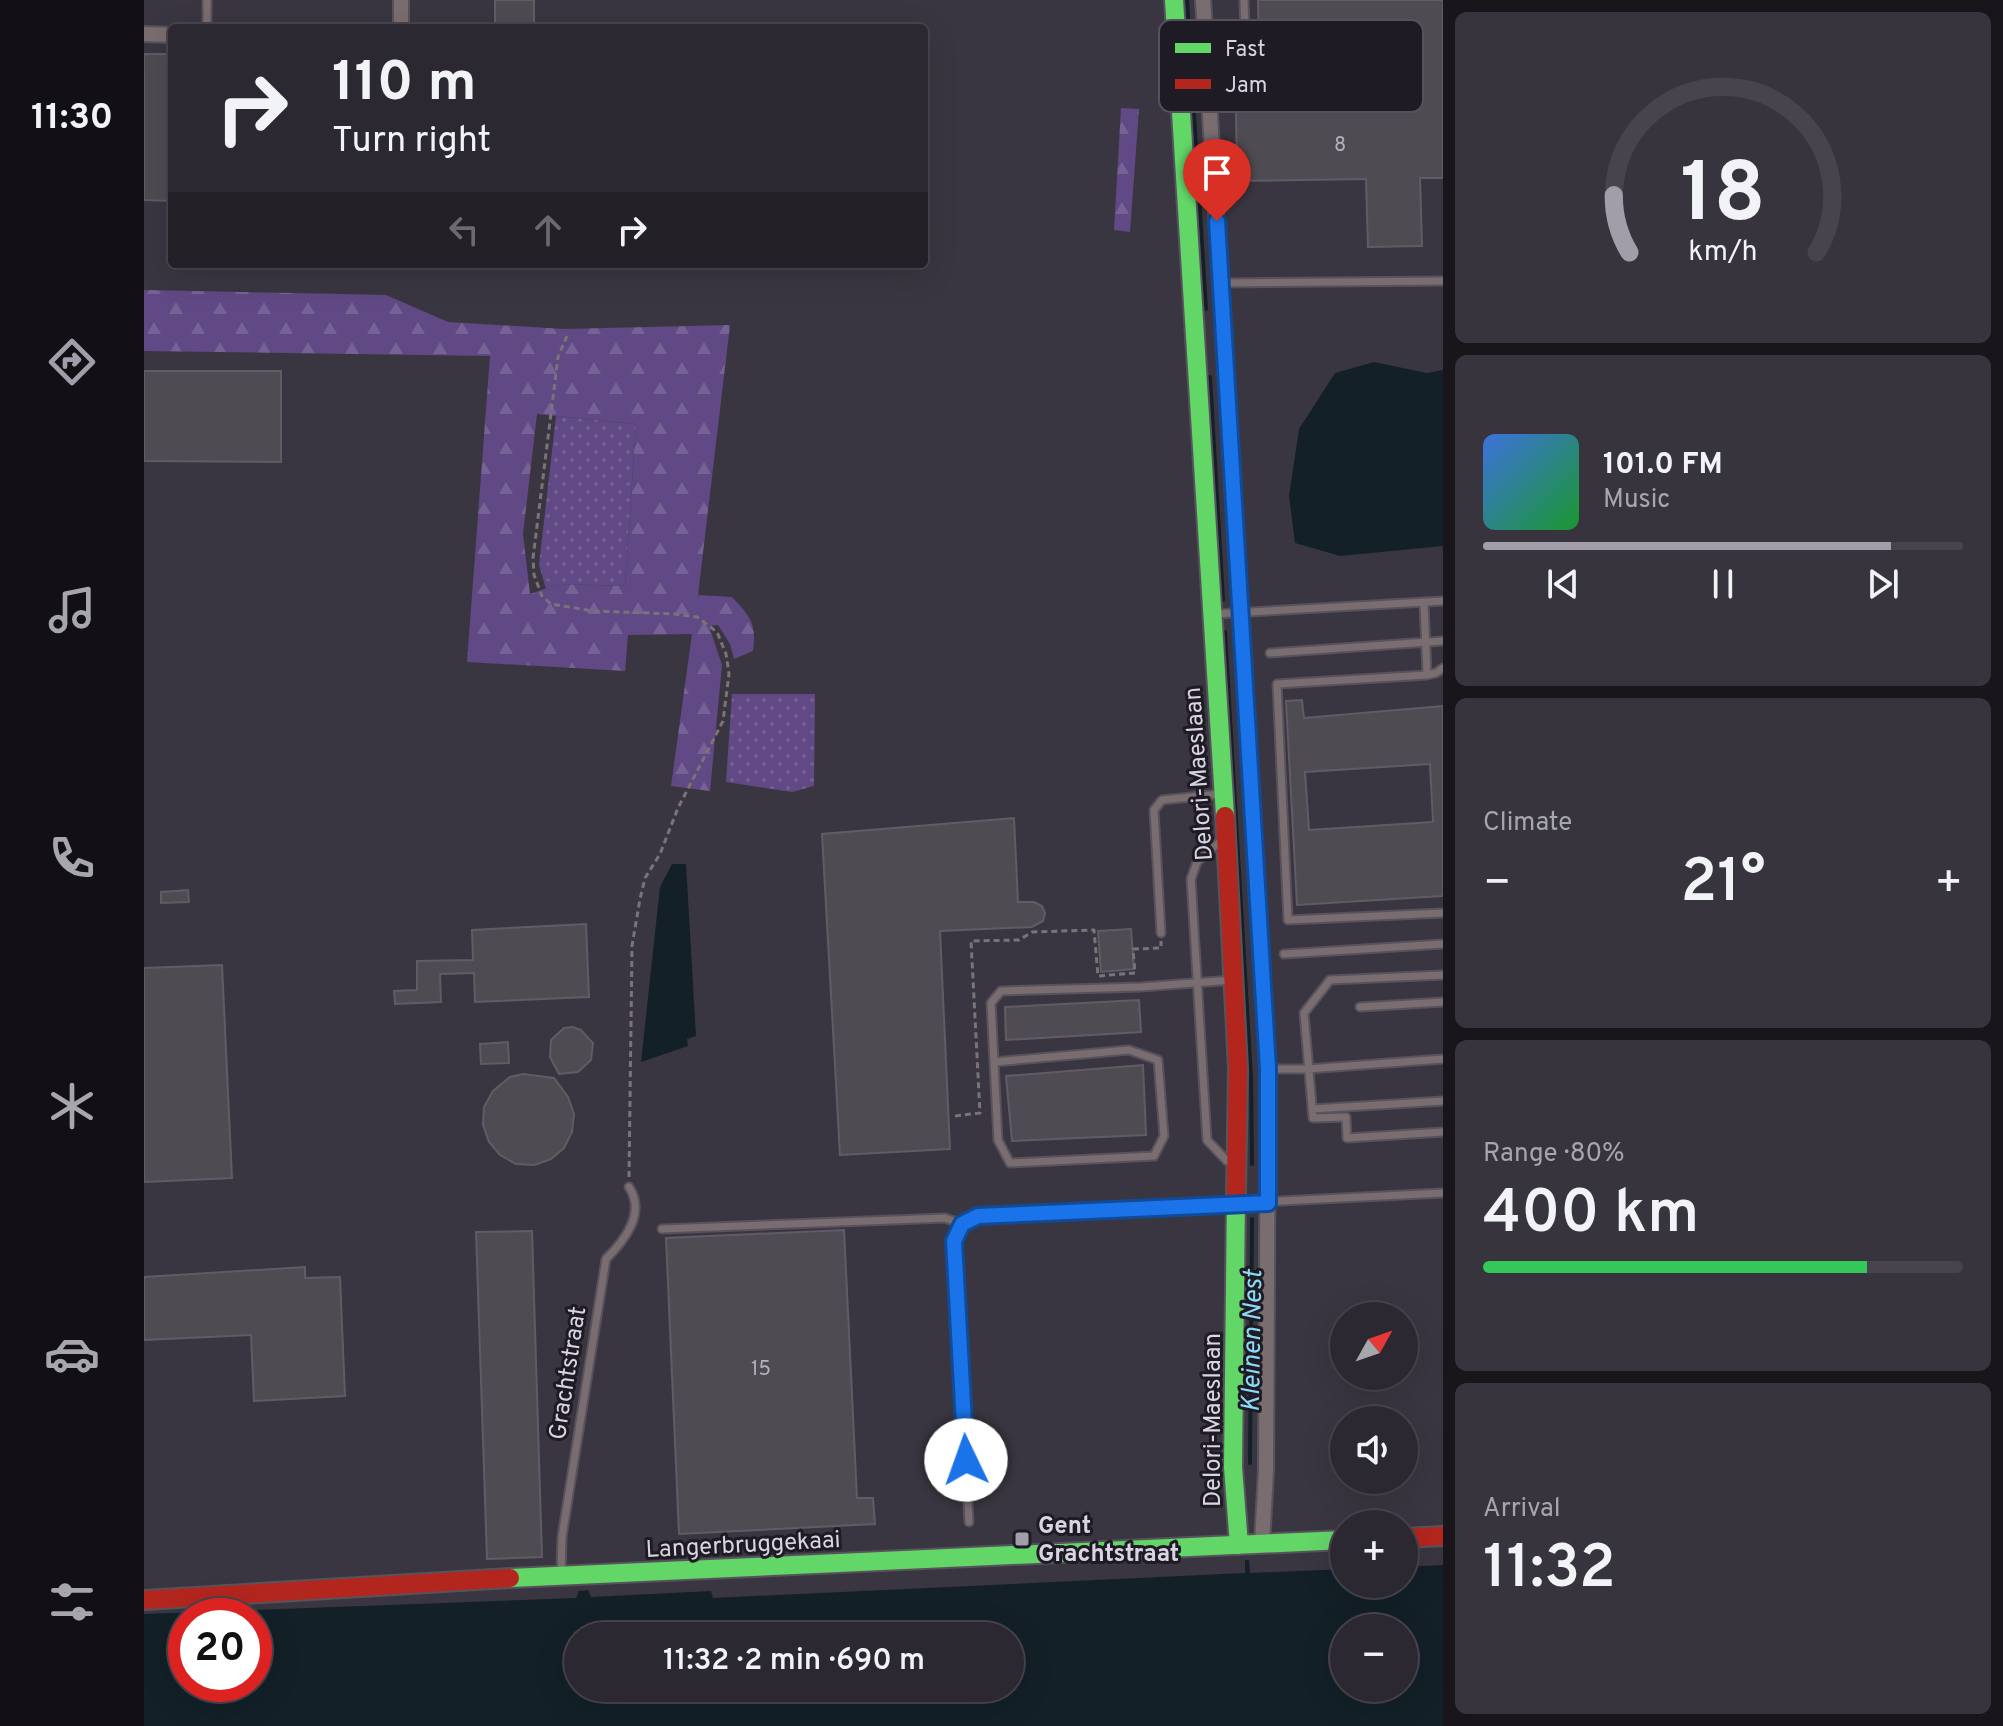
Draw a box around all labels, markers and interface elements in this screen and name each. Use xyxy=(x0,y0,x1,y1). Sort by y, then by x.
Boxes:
legend xyxy=(1159,20,1423,112)
text: Fast xyxy=(1225,37,1266,64)
text: 110 m xyxy=(332,50,477,120)
icon: right xyxy=(200,56,304,160)
text: Jam xyxy=(1225,73,1268,100)
text: 11:30 xyxy=(31,96,113,142)
text: Turn right xyxy=(332,119,491,165)
house number: 8 xyxy=(1334,133,1346,159)
pin xyxy=(1183,139,1251,221)
text: 18 xyxy=(1680,146,1766,251)
icon: arrive xyxy=(1195,151,1239,195)
icon: left xyxy=(442,208,486,252)
icon: ahead xyxy=(526,208,570,252)
icon: right xyxy=(610,208,654,252)
text: km/h xyxy=(1688,236,1758,272)
icon: directions xyxy=(44,334,100,390)
text: 101.0 FM xyxy=(1603,447,1723,484)
text: Music xyxy=(1603,484,1670,517)
icon: previous xyxy=(1541,562,1585,606)
icon: pause xyxy=(1701,562,1745,606)
icon: next xyxy=(1861,562,1905,606)
icon: music xyxy=(44,582,100,638)
street label: Delori-Maeslaan xyxy=(1179,686,1221,862)
text: Climate xyxy=(1483,807,1572,840)
icon: phone xyxy=(44,830,100,886)
text: 21° xyxy=(1681,847,1766,923)
text: − xyxy=(1483,857,1511,913)
text: + xyxy=(1935,857,1963,913)
icon: climate xyxy=(44,1078,100,1134)
text: Range · 80% xyxy=(1483,1138,1625,1171)
text: 400 km xyxy=(1483,1178,1699,1254)
water label: Kleinen Nest xyxy=(1236,1268,1271,1412)
north arrow xyxy=(1330,1302,1418,1390)
map controls xyxy=(1330,1302,1418,1702)
street label: Grachtstraat xyxy=(544,1305,594,1442)
icon: car xyxy=(44,1326,100,1382)
street label: Delori-Maeslaan xyxy=(1199,1333,1229,1507)
house number: 15 xyxy=(751,1357,771,1383)
button: sound xyxy=(1330,1406,1418,1494)
position arrow xyxy=(924,1418,1008,1502)
text: Arrival xyxy=(1483,1493,1561,1526)
button: + xyxy=(1330,1510,1418,1598)
place label: Gent Grachtstraat xyxy=(1038,1512,1179,1570)
street label: Langerbruggekaai xyxy=(645,1526,841,1566)
marker: Gent Grachtstraat xyxy=(1013,1530,1031,1548)
text: 11:32 xyxy=(1483,1533,1616,1609)
icon: filters xyxy=(44,1574,100,1630)
speed limit sign: 20 xyxy=(168,1598,272,1702)
button: − xyxy=(1330,1614,1418,1702)
text: 11:32 · 2 min · 690 m xyxy=(663,1643,925,1680)

